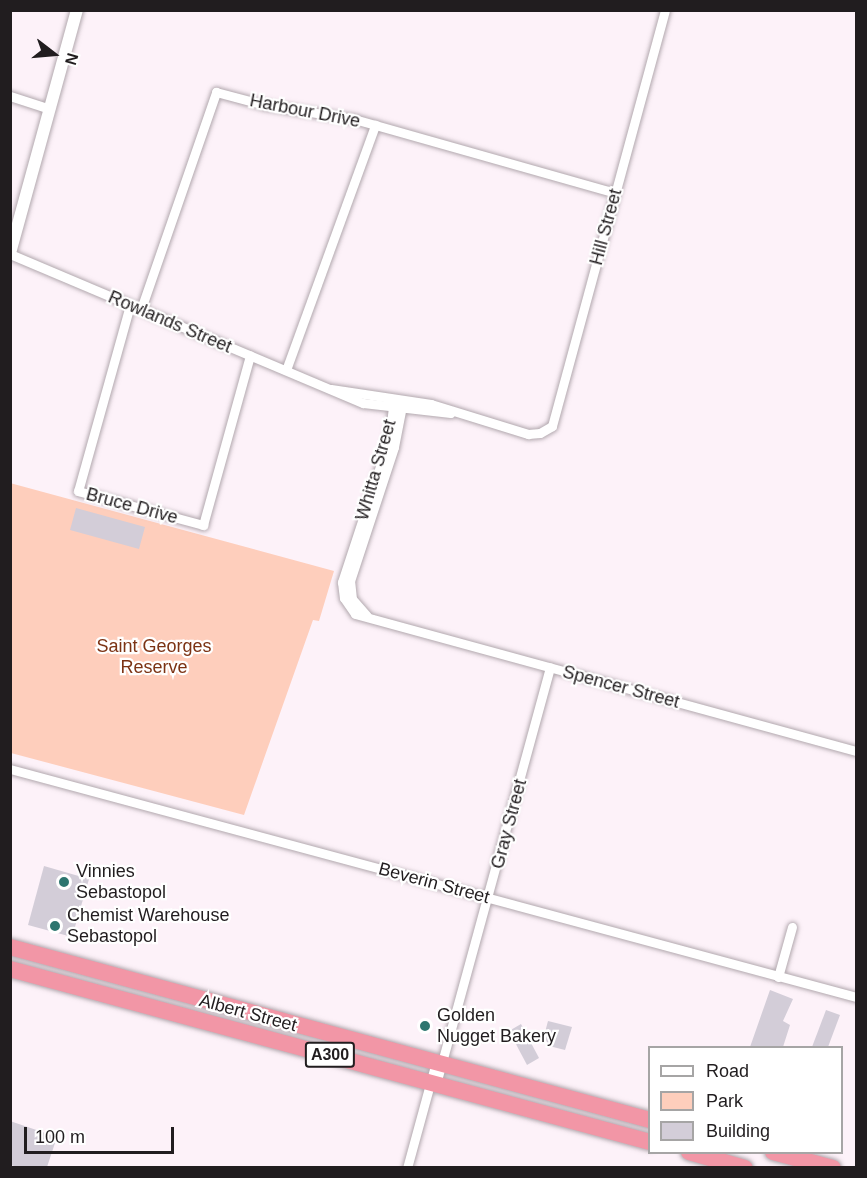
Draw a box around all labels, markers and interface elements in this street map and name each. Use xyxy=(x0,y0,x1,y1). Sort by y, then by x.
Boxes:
north arrow xyxy=(24,24,84,84)
text: N xyxy=(62,51,82,67)
street label: Harbour Drive xyxy=(248,90,362,132)
street label: Hill Street xyxy=(585,187,627,267)
street label: Rowlands Street xyxy=(105,286,235,358)
street label: Whitta Street xyxy=(351,417,401,523)
street label: Bruce Drive xyxy=(84,483,180,529)
park label: Saint Georges Reserve xyxy=(96,636,212,678)
street label: Spencer Street xyxy=(560,661,682,713)
street label: Gray Street xyxy=(487,777,531,871)
street label: Beverin Street xyxy=(376,858,492,908)
place label: Vinnies Sebastopol xyxy=(76,861,166,904)
marker: Vinnies Sebastopol xyxy=(57,875,71,889)
place label: Chemist Warehouse Sebastopol xyxy=(67,905,229,948)
marker: Chemist Warehouse Sebastopol xyxy=(48,919,62,933)
street label: Albert Street xyxy=(197,990,299,1036)
place label: Golden Nugget Bakery xyxy=(437,1005,556,1048)
marker: Golden Nugget Bakery xyxy=(418,1019,432,1033)
road number: A300 xyxy=(304,1042,356,1068)
legend xyxy=(648,1046,843,1154)
text: Road xyxy=(706,1061,749,1081)
text: Park xyxy=(706,1091,743,1111)
scale bar xyxy=(27,1115,177,1153)
text: Building xyxy=(706,1121,770,1141)
text: 100 m xyxy=(35,1127,85,1147)

